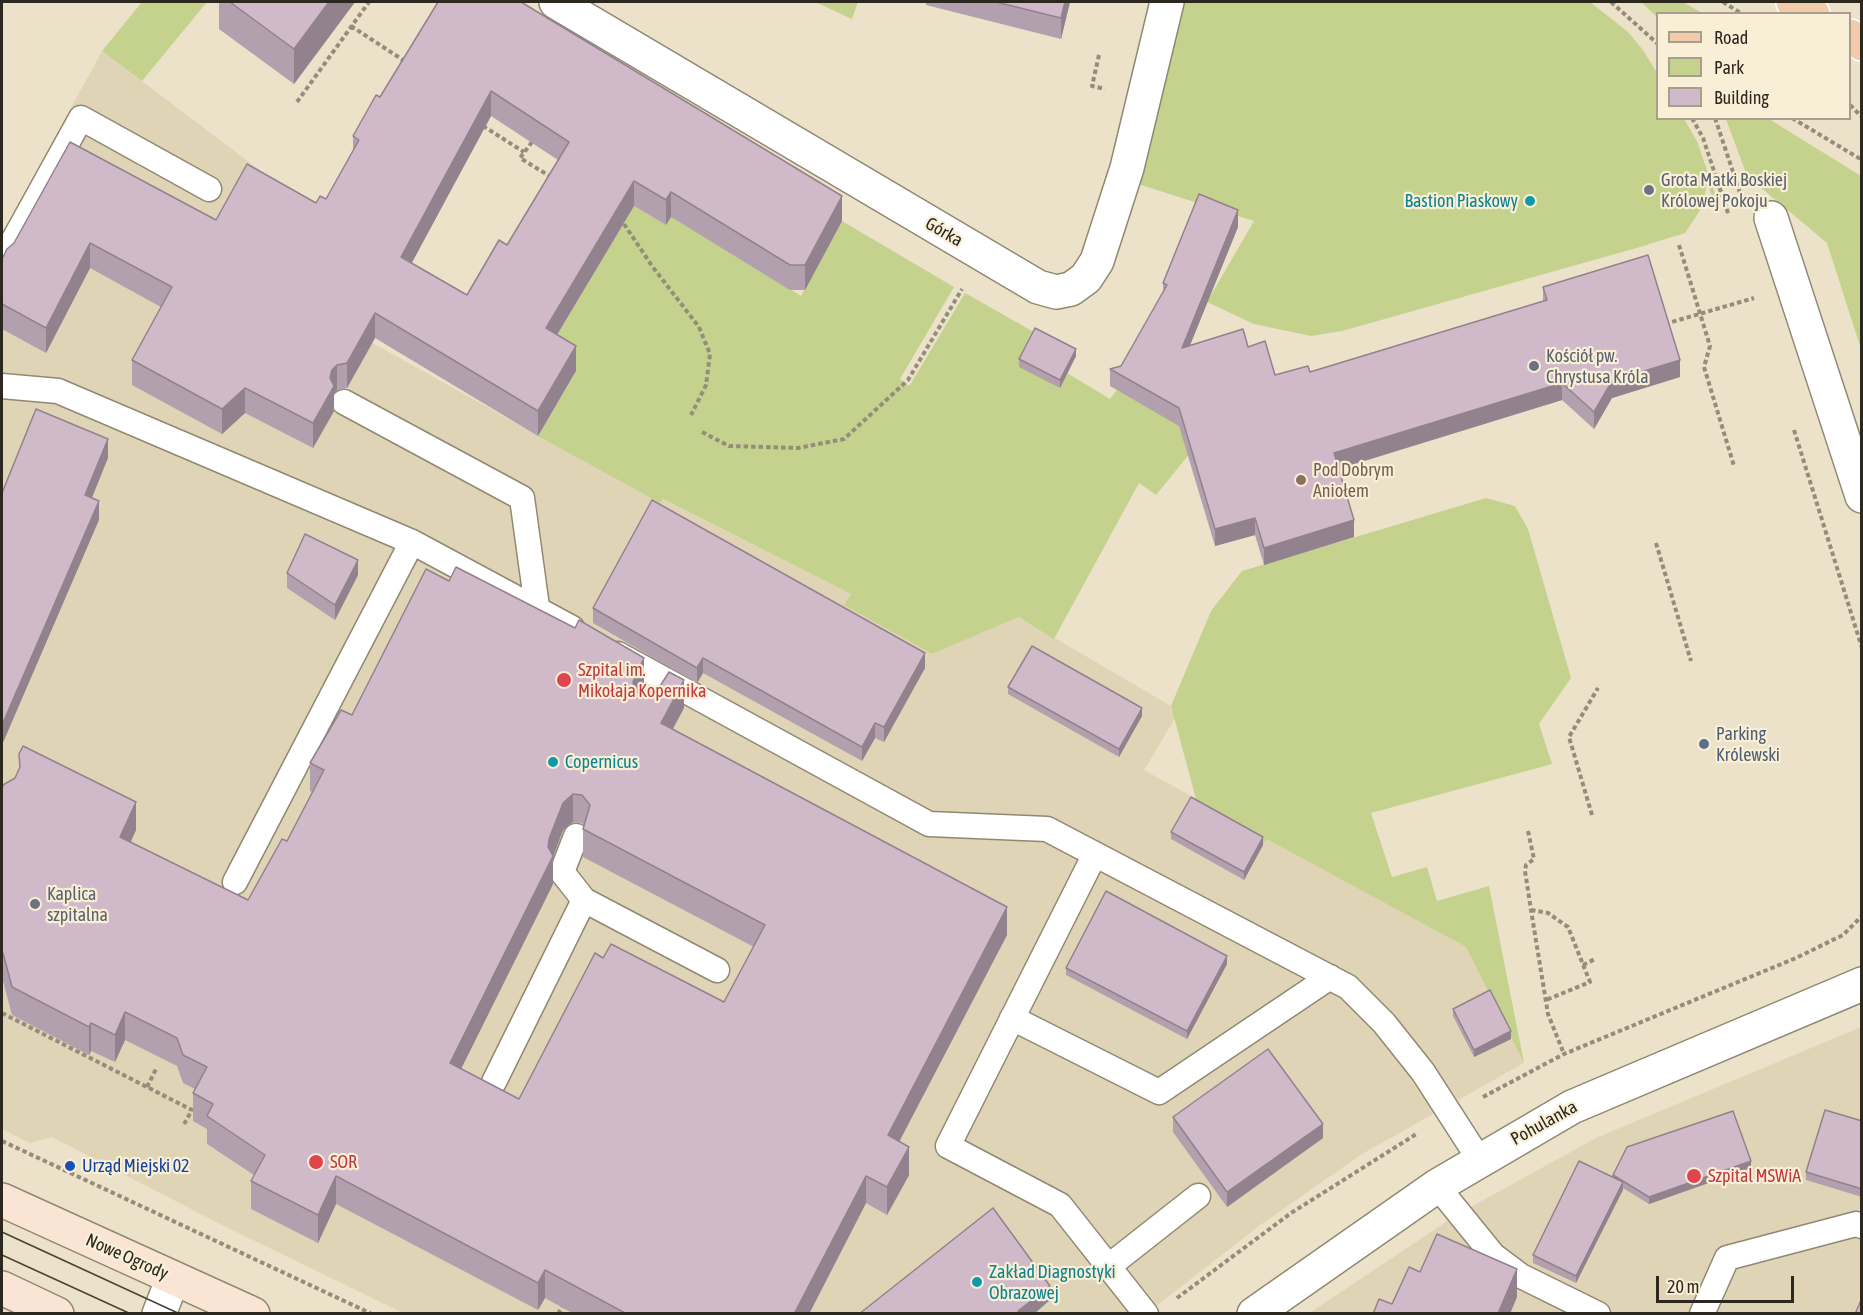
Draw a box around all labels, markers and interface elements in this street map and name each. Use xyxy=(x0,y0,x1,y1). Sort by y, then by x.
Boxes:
legend xyxy=(1656,12,1851,120)
text: Road xyxy=(1714,27,1748,48)
text: Park xyxy=(1714,57,1744,78)
text: Building xyxy=(1714,87,1769,108)
place label: Grota Matki Boskiej Królowej Pokoju xyxy=(1661,169,1787,212)
marker: Grota Matki Boskiej Królowej Pokoju xyxy=(1642,183,1656,197)
place label: Bastion Piaskowy xyxy=(1404,190,1518,212)
marker: Bastion Piaskowy xyxy=(1523,194,1537,208)
street label: Górka xyxy=(921,213,967,251)
place label: Kościół pw. Chrystusa Króla xyxy=(1546,345,1649,388)
marker: Kościół pw. Chrystusa Króla xyxy=(1527,359,1541,373)
place label: Pod Dobrym Aniołem xyxy=(1313,459,1394,502)
marker: Pod Dobrym Aniołem xyxy=(1294,473,1308,487)
place label: Szpital im. Mikołaja Kopernika xyxy=(578,659,706,702)
marker: Szpital im. Mikołaja Kopernika xyxy=(555,671,573,689)
place label: Parking Królewski xyxy=(1716,723,1780,766)
marker: Parking Królewski xyxy=(1697,737,1711,751)
place label: Copernicus xyxy=(565,751,638,773)
marker: Copernicus xyxy=(546,755,560,769)
place label: Kaplica szpitalna xyxy=(47,883,108,926)
marker: Kaplica szpitalna xyxy=(28,897,42,911)
street label: Pohulanka xyxy=(1507,1096,1581,1150)
place label: SOR xyxy=(330,1151,357,1173)
marker: SOR xyxy=(307,1153,325,1171)
place label: Urząd Miejski 02 xyxy=(82,1155,190,1177)
marker: Urząd Miejski 02 xyxy=(63,1159,77,1173)
place label: Szpital MSWiA xyxy=(1708,1165,1801,1187)
marker: Szpital MSWiA xyxy=(1685,1167,1703,1185)
street label: Nowe Ogrody xyxy=(82,1229,172,1285)
place label: Zakład Diagnostyki Obrazowej xyxy=(989,1261,1116,1304)
scale bar xyxy=(1659,1264,1797,1302)
marker: Zakład Diagnostyki Obrazowej xyxy=(970,1275,984,1289)
text: 20 m xyxy=(1667,1276,1699,1297)

